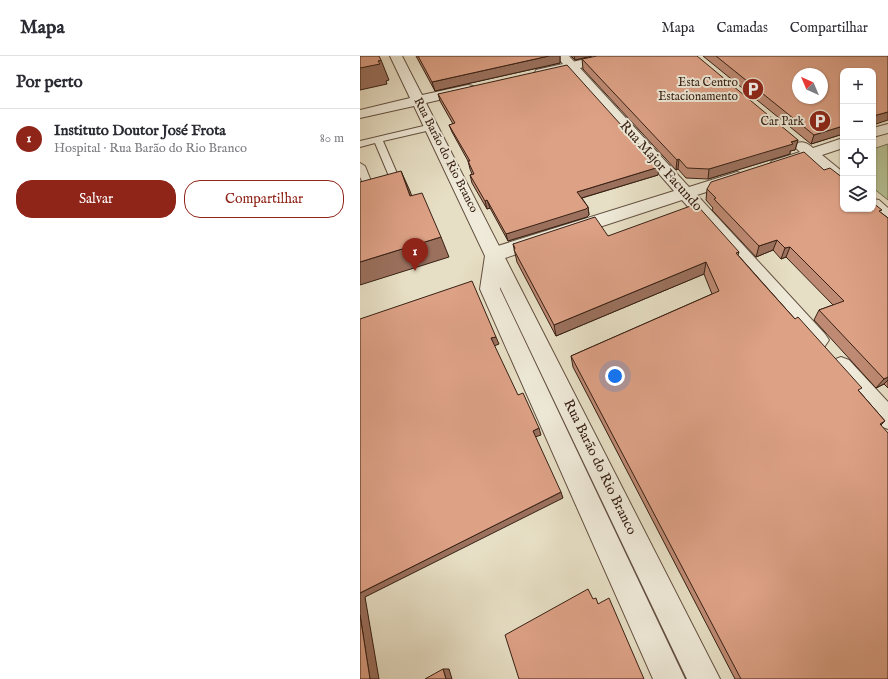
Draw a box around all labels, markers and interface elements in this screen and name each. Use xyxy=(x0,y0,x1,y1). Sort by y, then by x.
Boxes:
text: Mapa xyxy=(20,16,65,40)
text: Mapa xyxy=(662,19,694,37)
text: Camadas xyxy=(716,19,768,37)
text: Compartilhar xyxy=(790,19,868,37)
north arrow xyxy=(792,68,828,104)
map controls xyxy=(840,68,876,212)
button: + xyxy=(840,68,876,104)
text: Por perto xyxy=(16,72,83,93)
place label: Esta Centro Estacionamento xyxy=(658,75,739,104)
parking icon: Esta Centro Estacionamento xyxy=(740,76,766,102)
street label: Rua Barão do Rio Branco xyxy=(410,95,482,216)
button: − xyxy=(840,104,876,140)
parking icon: Car Park xyxy=(807,108,833,134)
place label: Car Park xyxy=(760,114,805,129)
street label: Rua Major Facundo xyxy=(616,117,707,215)
text: Instituto Doutor José Frota xyxy=(54,121,226,140)
text: 1 xyxy=(27,130,31,147)
text: 80 m xyxy=(320,130,344,147)
text: Hospital · Rua Barão do Rio Branco xyxy=(54,140,247,157)
button: locate xyxy=(840,140,876,176)
button: layers xyxy=(840,176,876,212)
button: Salvar xyxy=(16,180,176,218)
button: Compartilhar xyxy=(184,180,344,218)
pin: 1 xyxy=(402,238,428,271)
your location xyxy=(605,366,625,386)
street label: Rua Barão do Rio Branco xyxy=(559,396,641,538)

